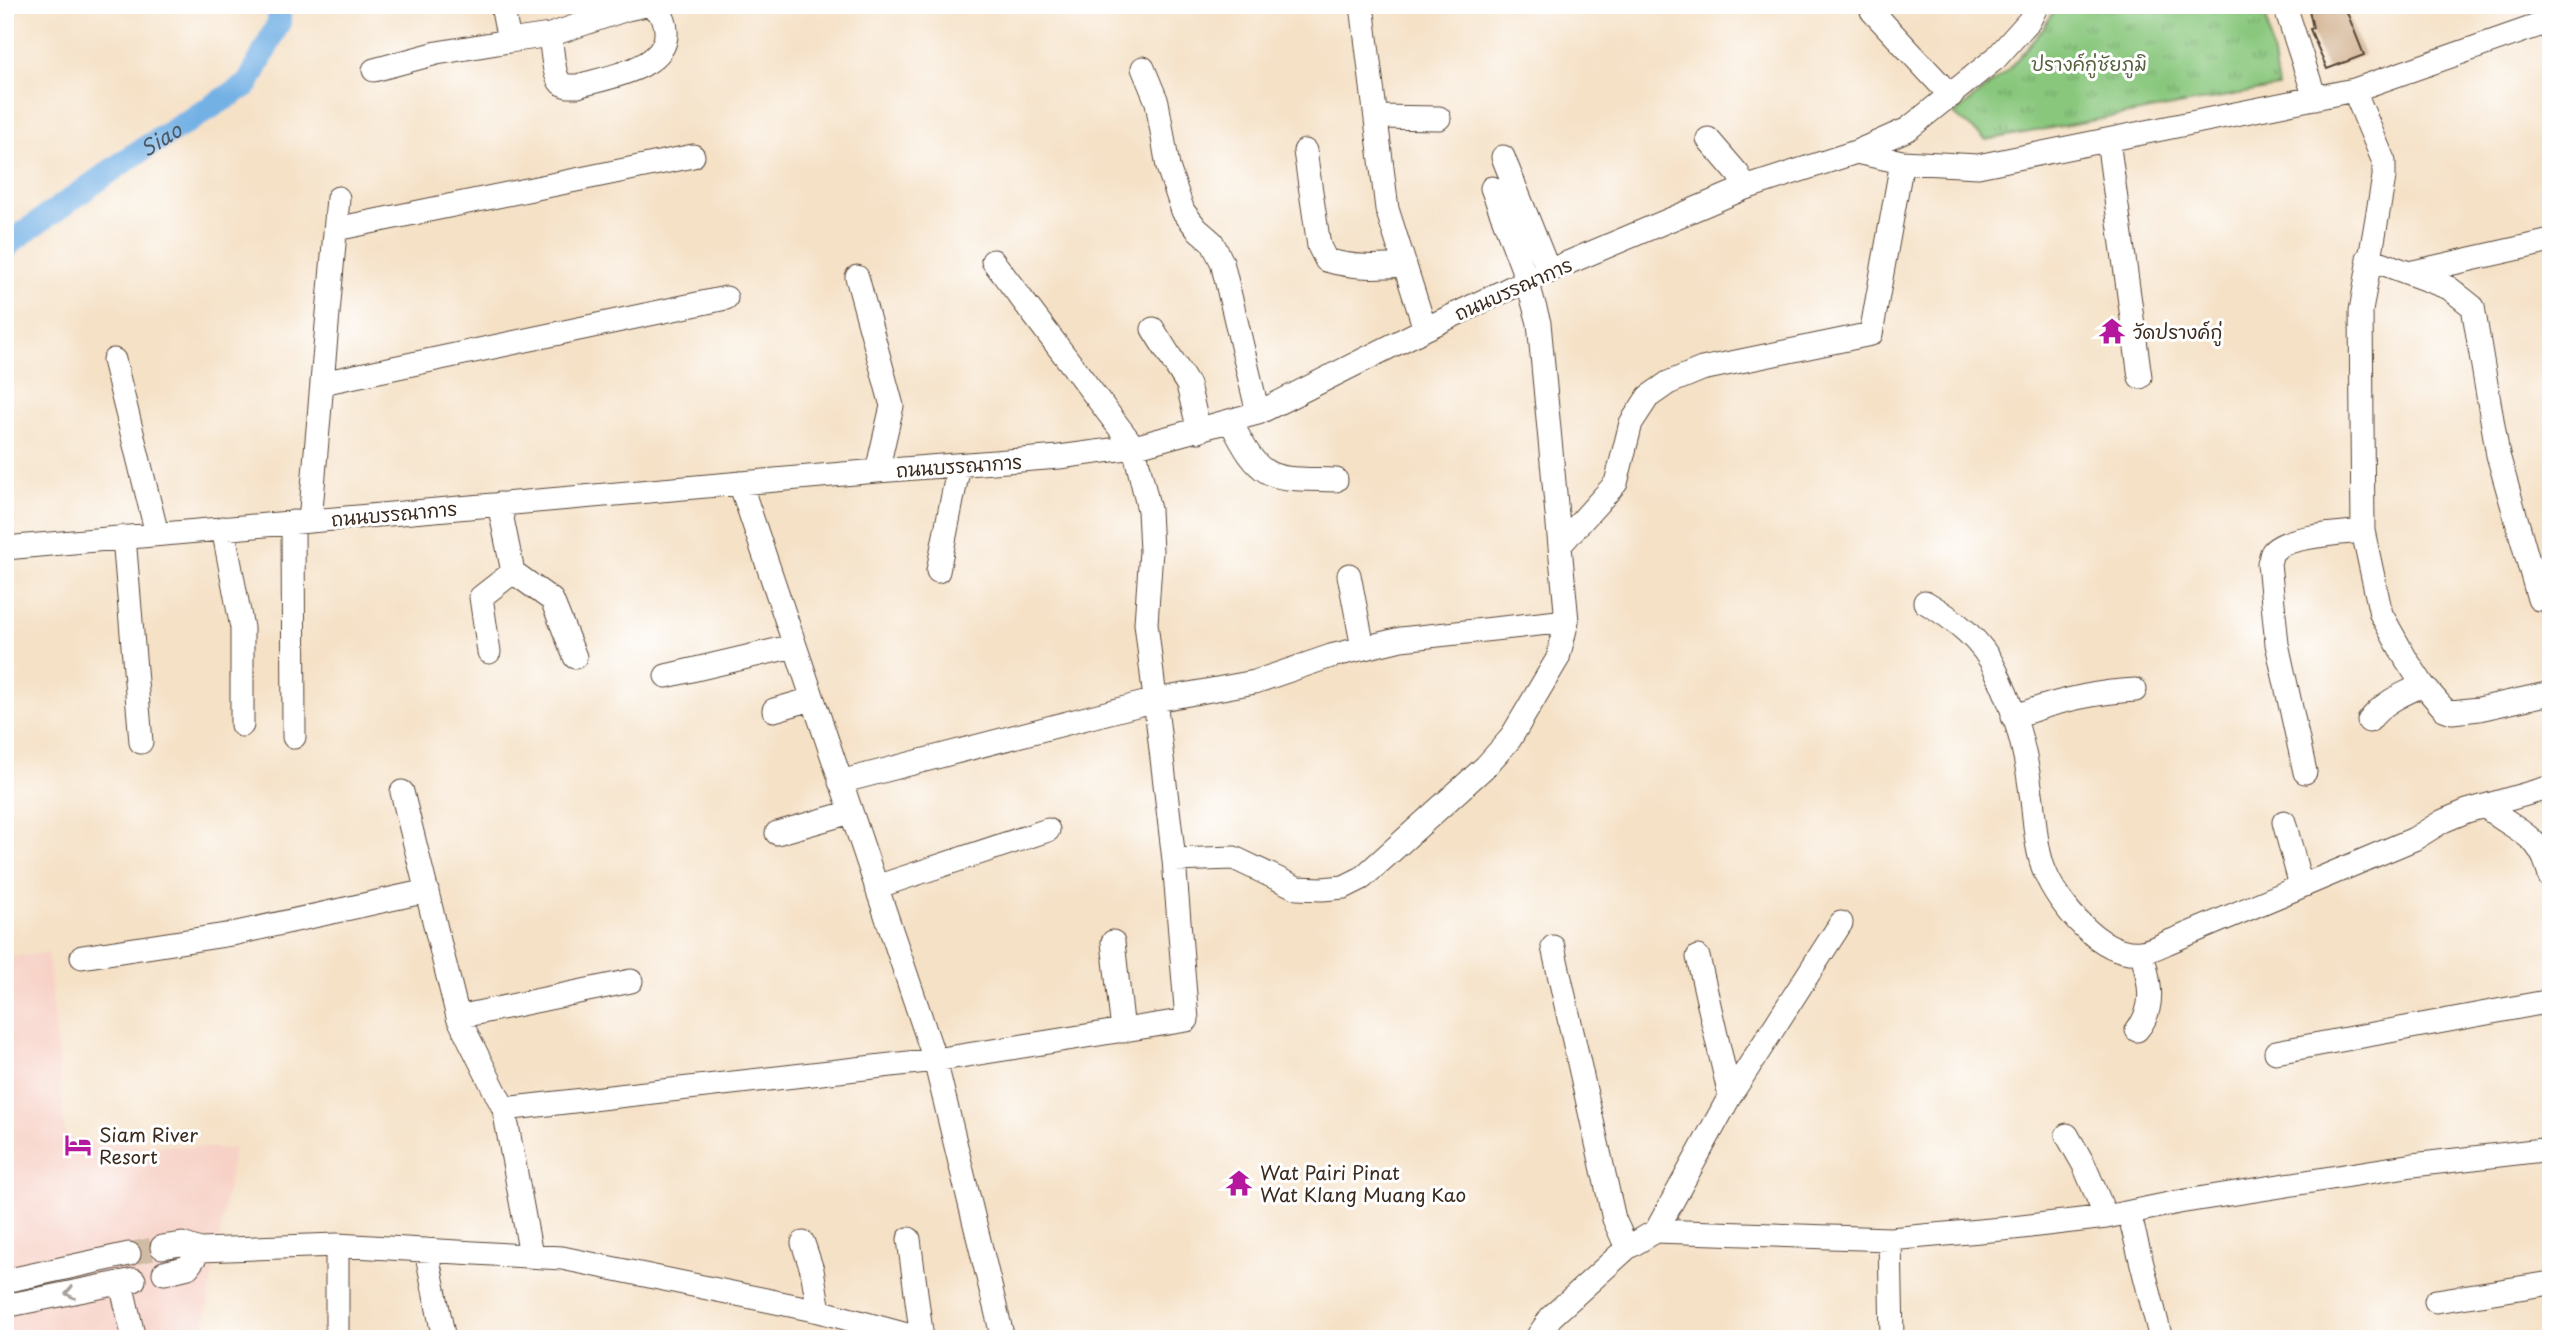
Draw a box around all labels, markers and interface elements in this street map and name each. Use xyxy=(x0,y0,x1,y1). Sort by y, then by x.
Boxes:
park label: ปรางค์กู่ชัยภูมิ xyxy=(2031,49,2147,79)
water label: Siao xyxy=(133,113,188,164)
street label: ถนนบรรณาการ xyxy=(1450,249,1576,327)
temple icon: วัดปรางค์กู่ xyxy=(2097,316,2127,346)
place label: วัดปรางค์กู่ xyxy=(2133,317,2223,347)
street label: ถนนบรรณาการ xyxy=(895,447,1023,483)
street label: ถนนบรรณาการ xyxy=(330,494,458,532)
place label: Siam River Resort xyxy=(99,1120,198,1170)
hotel icon: Siam River Resort xyxy=(63,1130,93,1160)
place label: Wat Pairi Pinat Wat Klang Muang Kao xyxy=(1260,1158,1466,1208)
temple icon: Wat Pairi Pinat Wat Klang Muang Kao xyxy=(1224,1168,1254,1198)
one-way arrow xyxy=(64,1285,76,1300)

